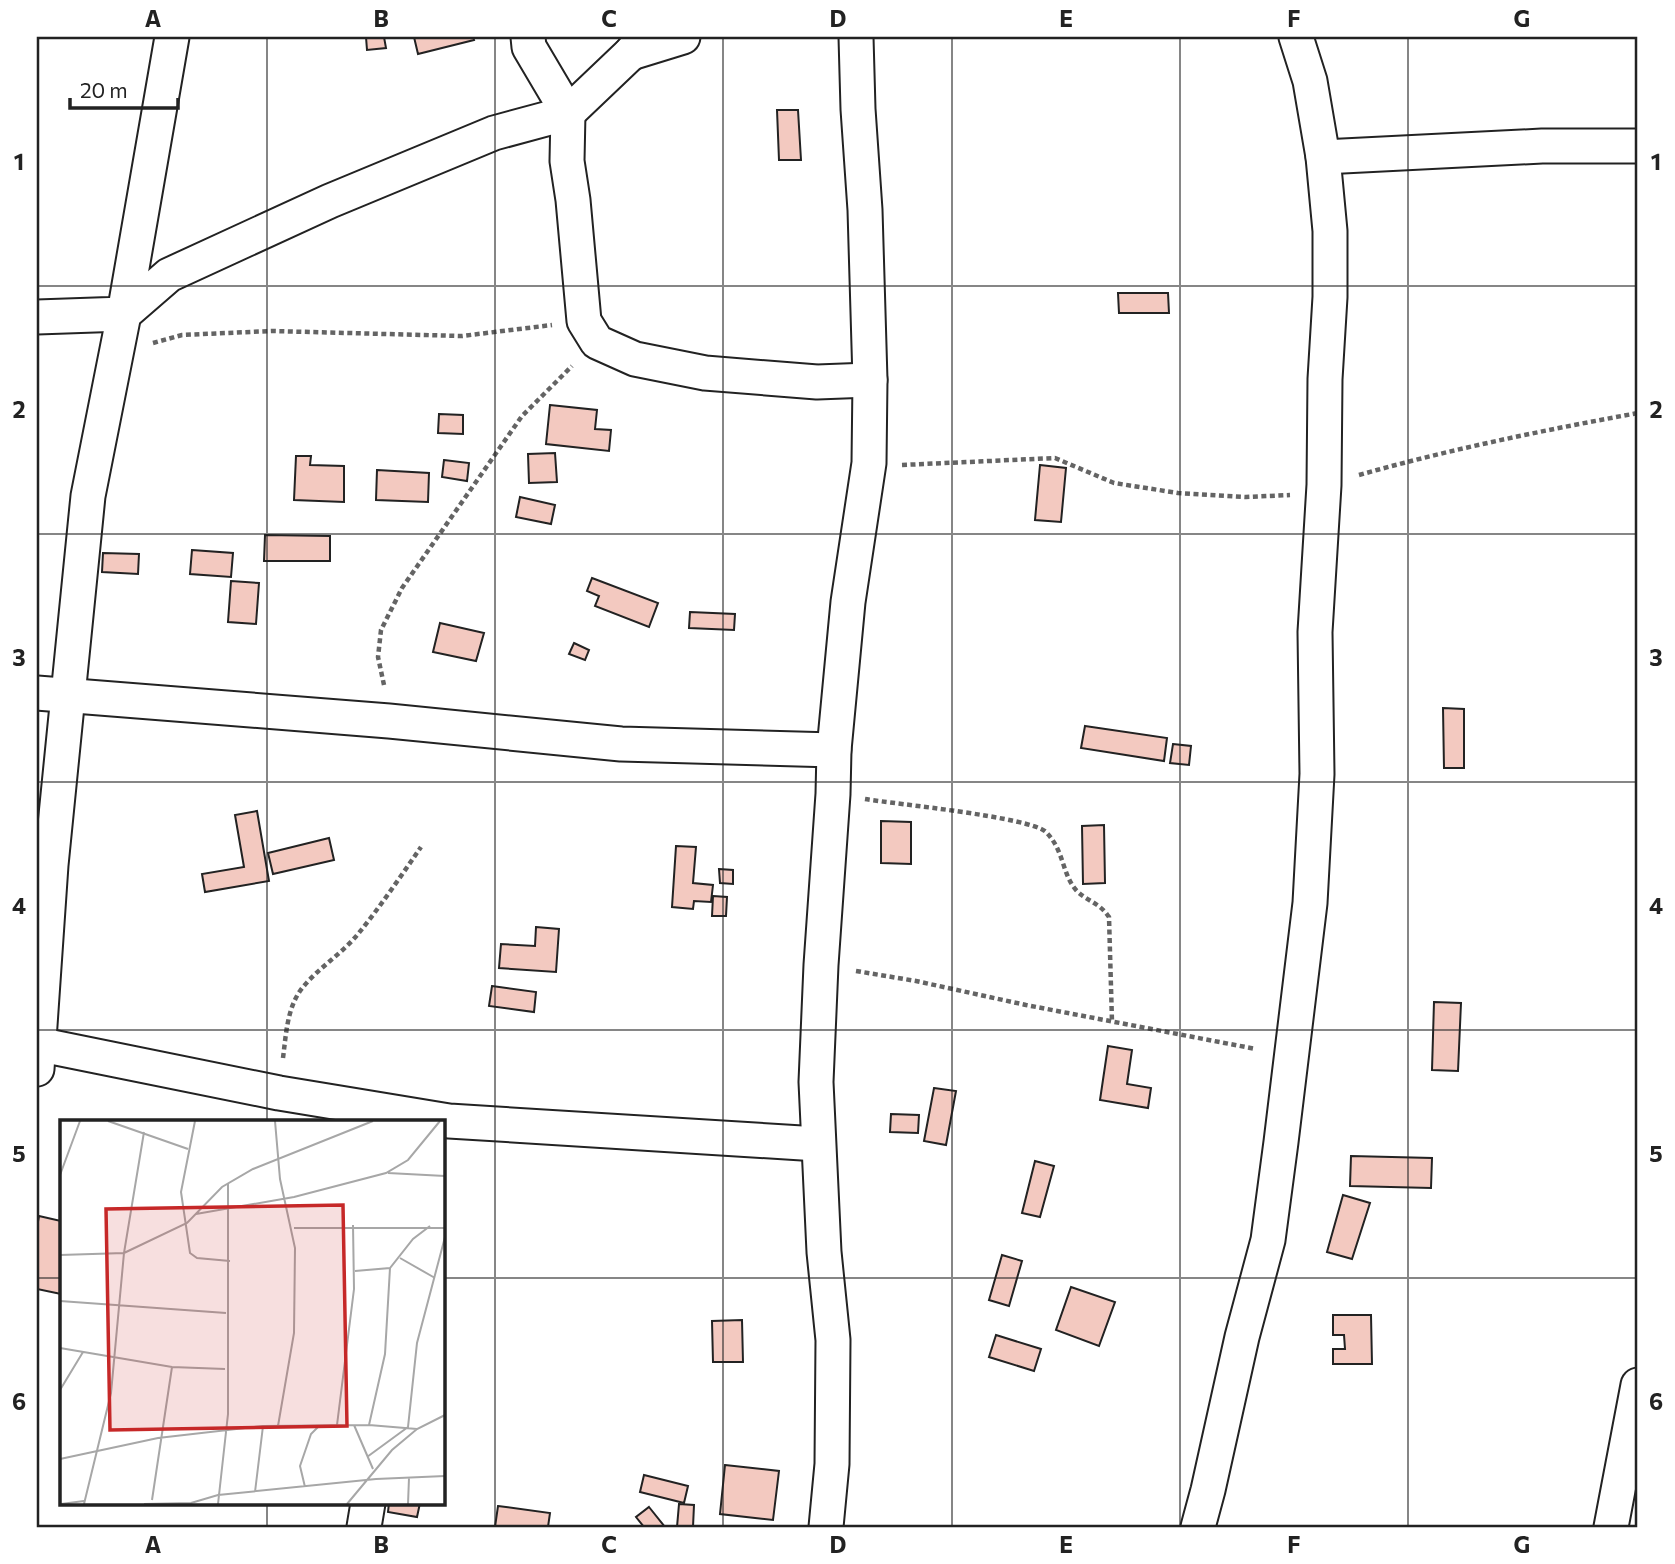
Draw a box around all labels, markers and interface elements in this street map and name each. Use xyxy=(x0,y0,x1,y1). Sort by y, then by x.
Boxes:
text: A xyxy=(145,4,162,32)
text: B xyxy=(373,4,389,32)
text: C xyxy=(601,4,617,32)
text: D xyxy=(830,4,847,32)
text: E xyxy=(1059,4,1073,32)
text: F xyxy=(1287,4,1301,32)
text: G xyxy=(1514,4,1530,32)
scale bar xyxy=(70,66,178,110)
text: 20 m xyxy=(80,77,128,102)
text: 1 xyxy=(14,147,24,175)
text: 1 xyxy=(1651,147,1661,175)
text: 2 xyxy=(12,395,26,423)
text: 2 xyxy=(1649,395,1663,423)
text: 3 xyxy=(12,643,26,671)
text: 3 xyxy=(1649,643,1663,671)
text: 4 xyxy=(12,891,26,919)
text: 4 xyxy=(1649,891,1663,919)
inset map xyxy=(60,1120,444,1504)
text: 5 xyxy=(12,1139,26,1167)
text: 5 xyxy=(1649,1139,1663,1167)
text: 6 xyxy=(12,1387,26,1415)
text: 6 xyxy=(1649,1387,1663,1415)
text: A xyxy=(145,1530,162,1558)
text: B xyxy=(373,1530,389,1558)
text: C xyxy=(601,1530,617,1558)
text: D xyxy=(830,1530,847,1558)
text: E xyxy=(1059,1530,1073,1558)
text: F xyxy=(1287,1530,1301,1558)
text: G xyxy=(1514,1530,1530,1558)

